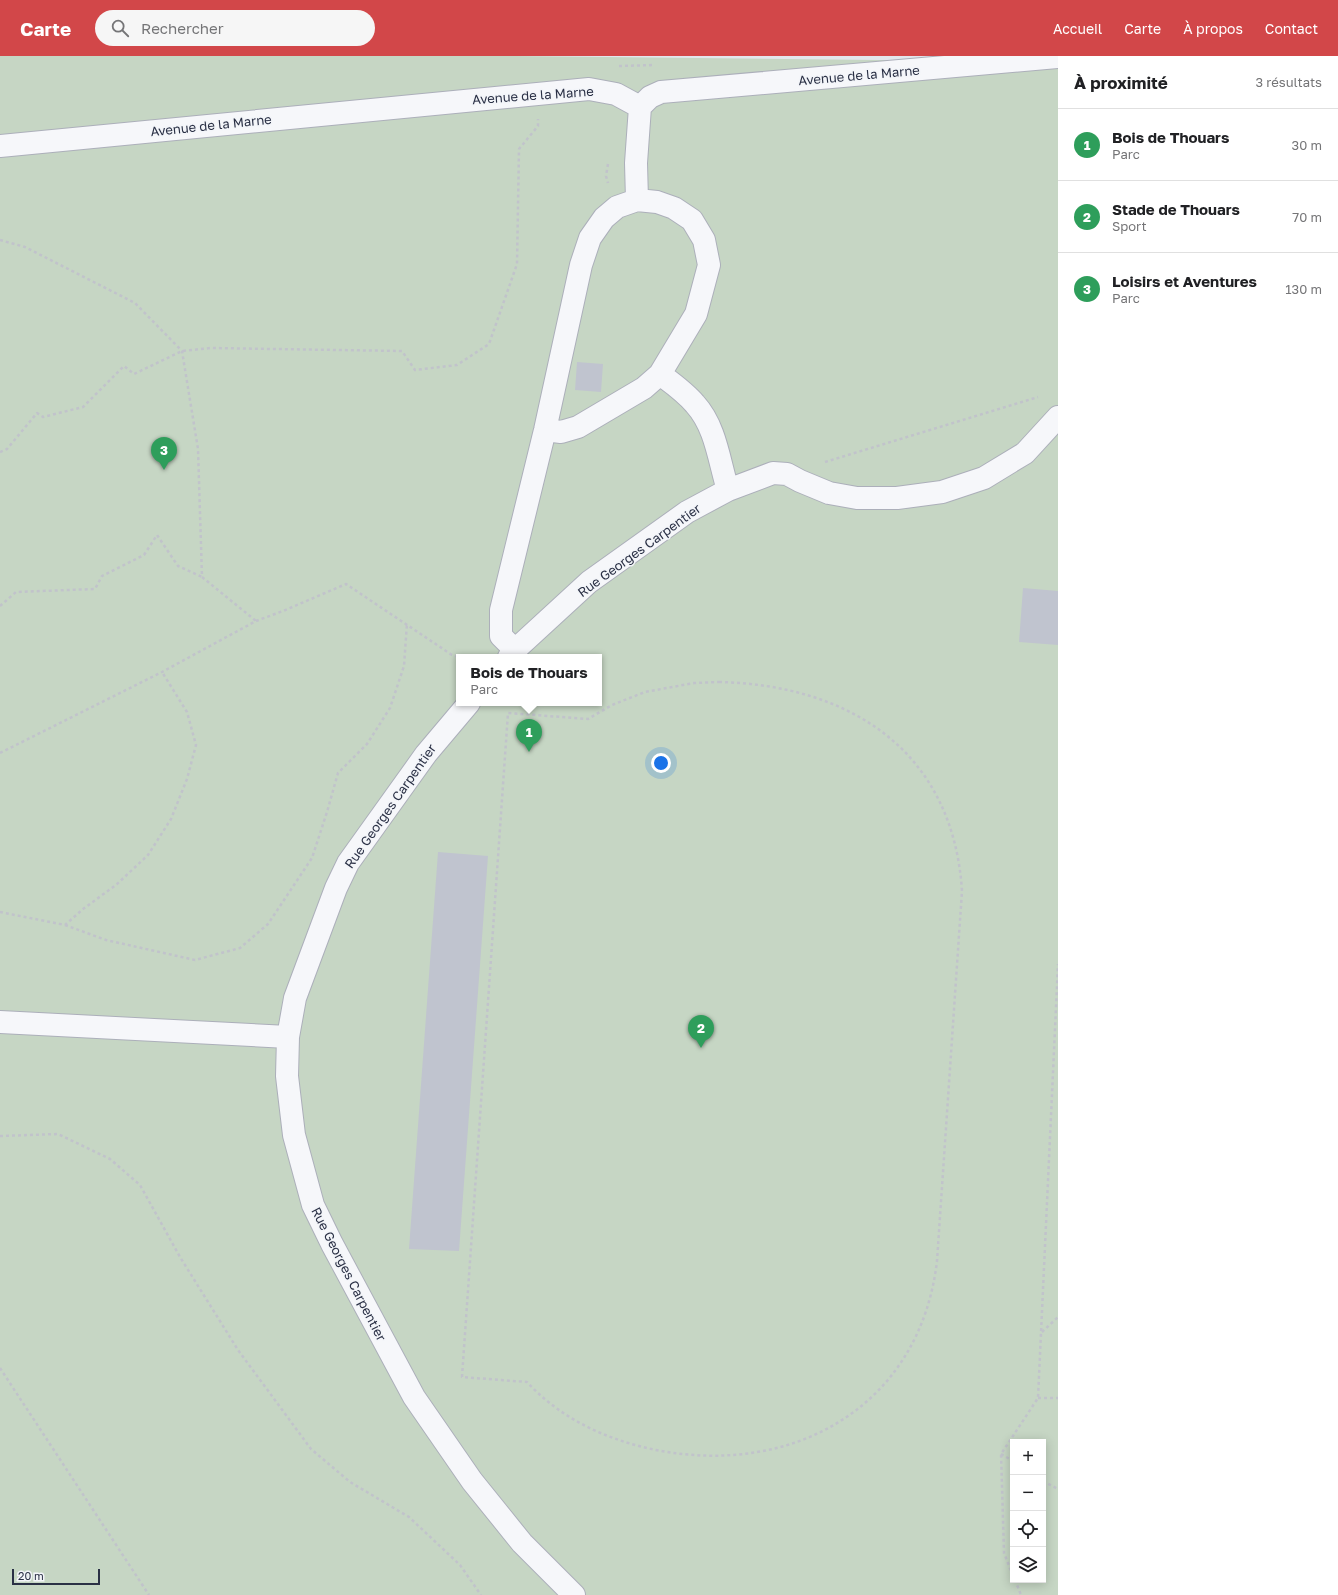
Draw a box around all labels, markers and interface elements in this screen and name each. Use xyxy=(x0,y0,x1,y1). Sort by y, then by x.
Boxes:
search box xyxy=(95,10,375,46)
text: Carte xyxy=(20,17,71,40)
icon: search xyxy=(109,17,131,39)
text: Rechercher xyxy=(141,19,224,37)
text: Accueil xyxy=(1053,20,1102,37)
text: Carte xyxy=(1124,20,1161,37)
text: À propos xyxy=(1183,20,1243,37)
text: Contact xyxy=(1265,20,1318,37)
street label: Avenue de la Marne xyxy=(798,62,920,88)
text: À proximité xyxy=(1074,72,1168,93)
text: 3 résultats xyxy=(1256,74,1322,90)
street label: Avenue de la Marne xyxy=(472,83,594,107)
street label: Avenue de la Marne xyxy=(150,111,272,139)
text: Bois de Thouars xyxy=(1112,128,1229,146)
text: 1 xyxy=(1084,137,1090,153)
text: 30 m xyxy=(1292,137,1322,153)
text: Parc xyxy=(1112,146,1140,162)
text: Stade de Thouars xyxy=(1112,200,1240,218)
text: 2 xyxy=(1083,209,1091,225)
text: 70 m xyxy=(1292,209,1322,225)
text: Sport xyxy=(1112,218,1147,234)
text: Loisirs et Aventures xyxy=(1112,272,1257,290)
text: 3 xyxy=(1083,281,1091,297)
text: 130 m xyxy=(1285,281,1322,297)
text: Parc xyxy=(1112,290,1140,306)
pin: 3 xyxy=(151,437,177,470)
street label: Rue Georges Carpentier xyxy=(574,500,704,600)
popup xyxy=(456,654,602,706)
text: Bois de Thouars xyxy=(470,663,588,681)
text: Parc xyxy=(470,681,498,697)
pin: 1 xyxy=(516,719,542,752)
street label: Rue Georges Carpentier xyxy=(341,741,439,871)
your location xyxy=(651,753,671,773)
pin: 2 xyxy=(688,1015,714,1048)
street label: Rue Georges Carpentier xyxy=(308,1204,390,1344)
map controls xyxy=(1010,1439,1046,1583)
button: + xyxy=(1010,1439,1046,1475)
button: − xyxy=(1010,1475,1046,1511)
button: locate xyxy=(1010,1511,1046,1547)
button: layers xyxy=(1010,1547,1046,1583)
scale bar xyxy=(12,1567,100,1586)
text: 20 m xyxy=(18,1569,44,1582)

